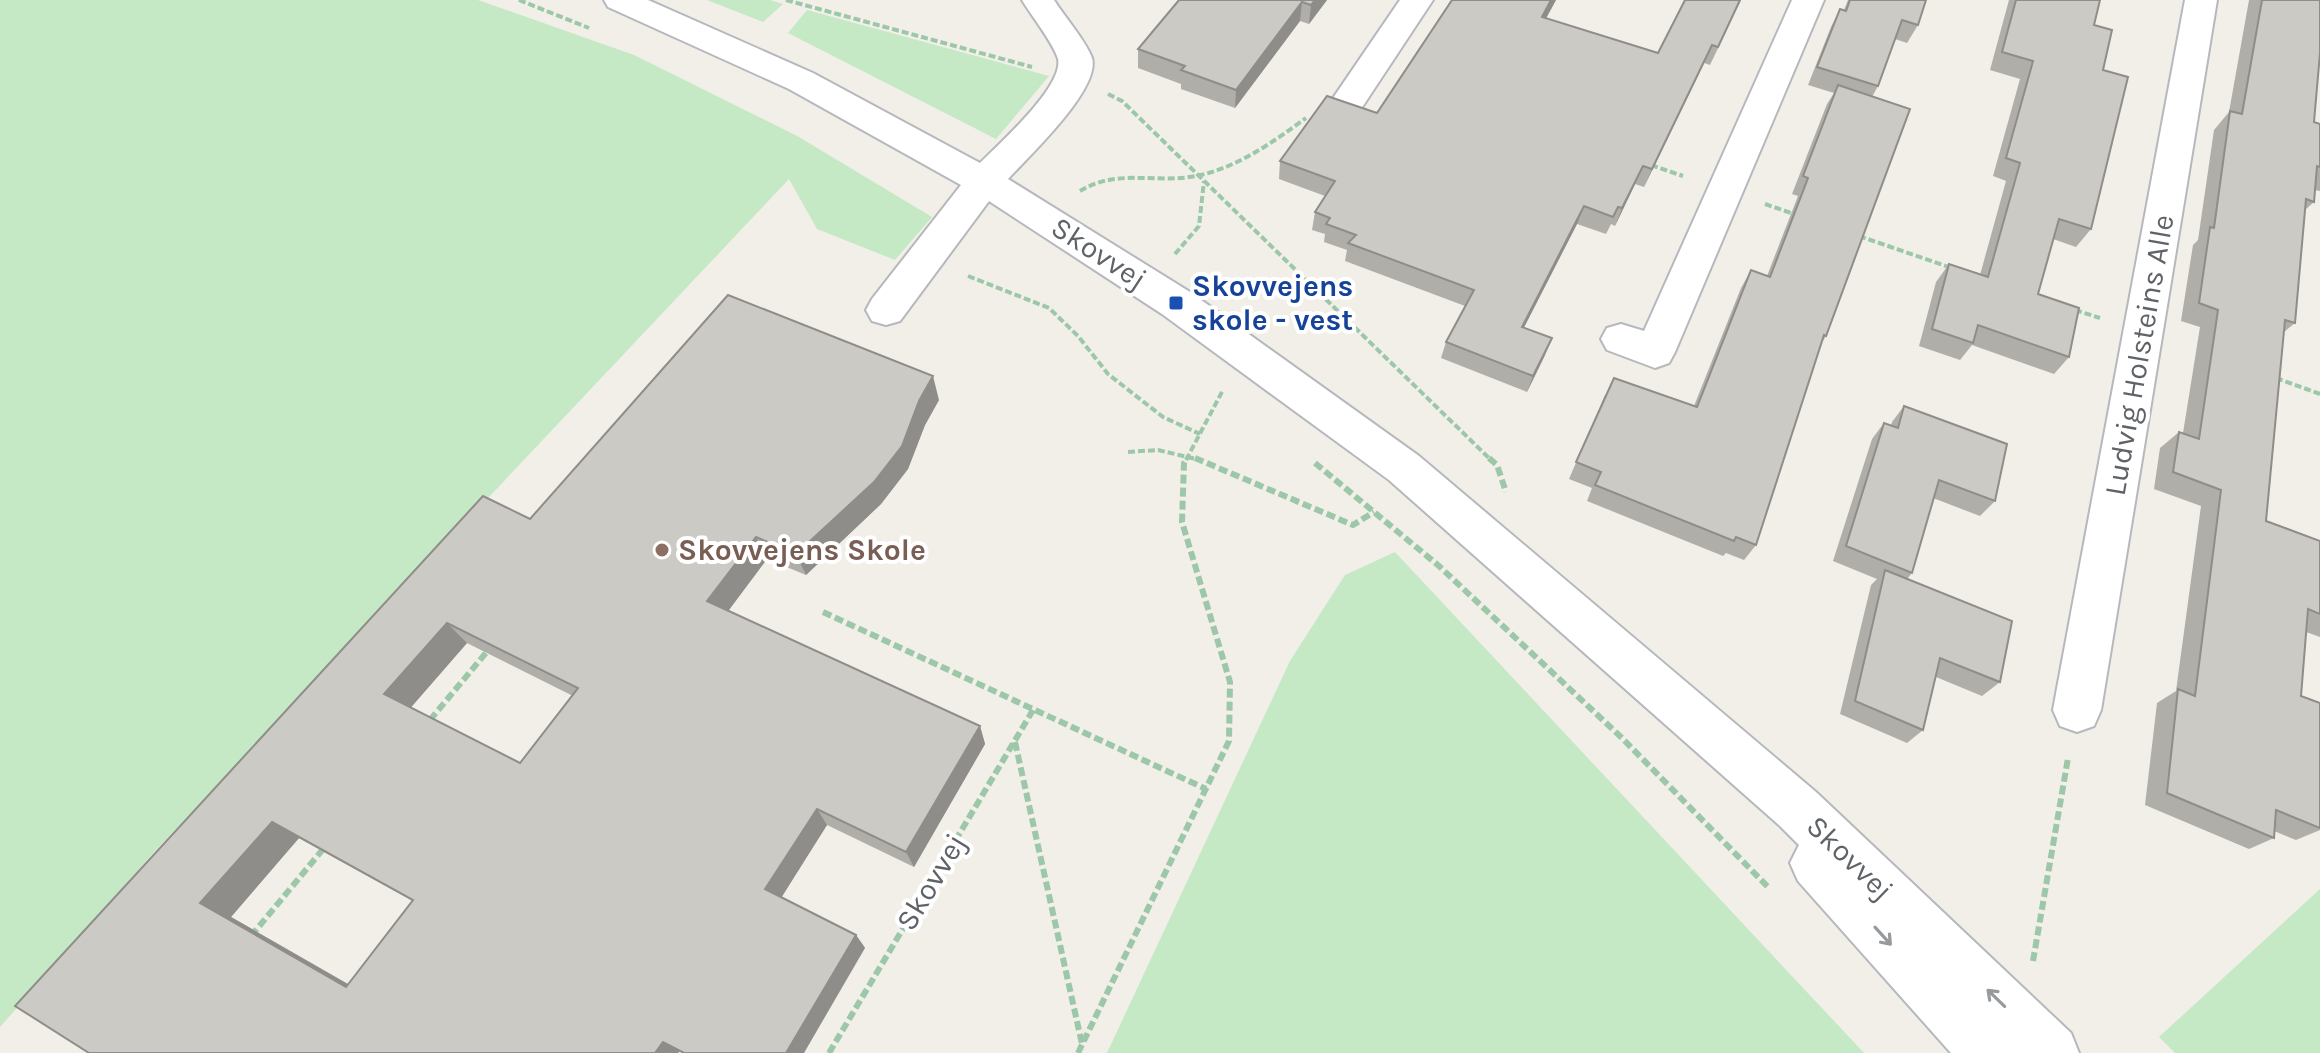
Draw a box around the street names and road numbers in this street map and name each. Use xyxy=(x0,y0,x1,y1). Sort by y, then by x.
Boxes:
street label: Skovvej xyxy=(1045,209,1153,297)
street label: Ludvig Holsteins Alle xyxy=(2097,212,2181,498)
street label: Skovvej xyxy=(1799,808,1901,908)
street label: Skovvej xyxy=(888,827,974,937)

